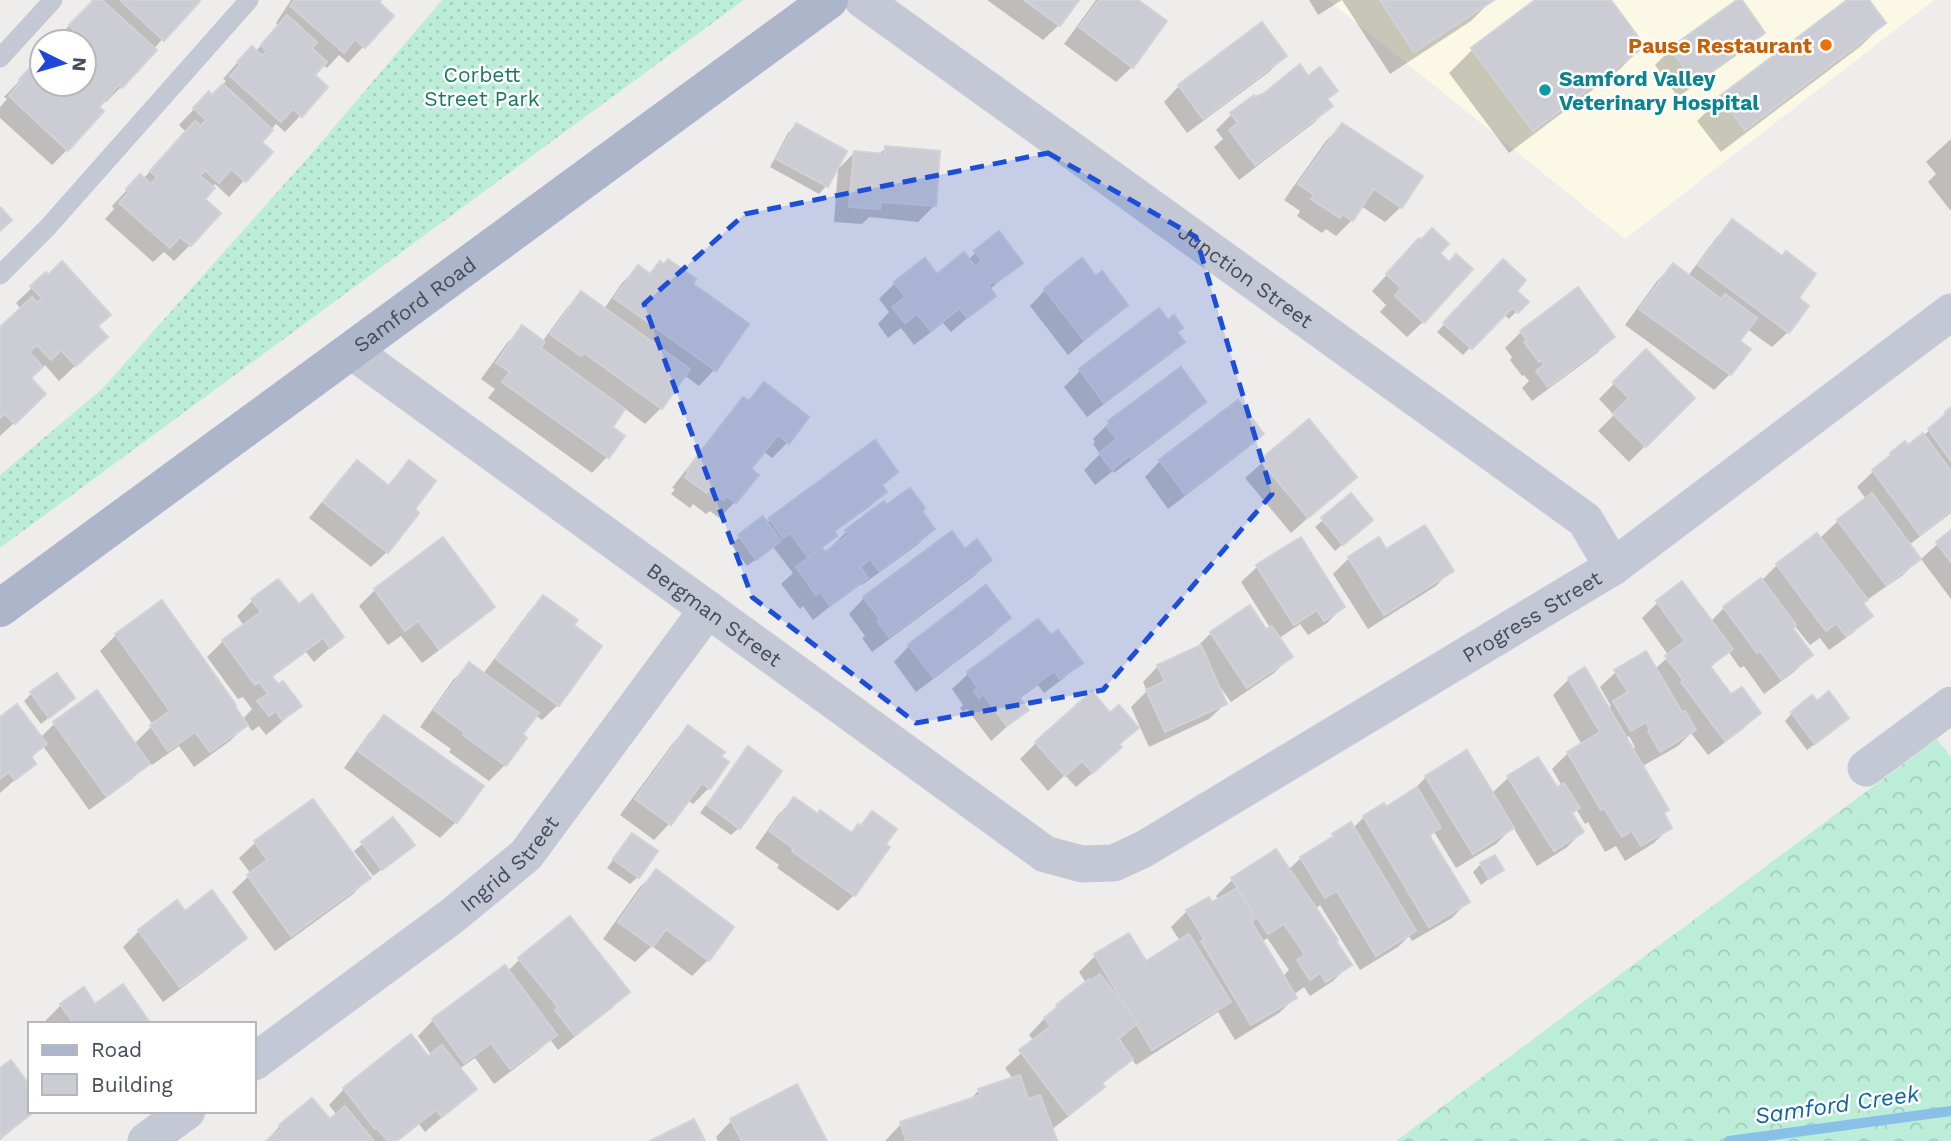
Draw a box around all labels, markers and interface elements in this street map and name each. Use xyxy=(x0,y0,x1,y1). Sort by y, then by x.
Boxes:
north arrow xyxy=(28,28,98,98)
place label: Pause Restaurant xyxy=(1628,33,1812,58)
marker: Pause Restaurant xyxy=(1818,37,1834,53)
text: N xyxy=(67,56,92,72)
park label: Corbett Street Park xyxy=(424,62,540,111)
place label: Samford Valley Veterinary Hospital xyxy=(1559,66,1759,115)
marker: Samford Valley Veterinary Hospital xyxy=(1537,82,1553,98)
street label: Junction Street xyxy=(1174,219,1318,333)
street label: Samford Road xyxy=(348,251,481,357)
street label: Bergman Street xyxy=(642,557,787,672)
street label: Progress Street xyxy=(1458,564,1606,667)
street label: Ingrid Street xyxy=(455,810,564,917)
legend xyxy=(28,1022,256,1113)
text: Road xyxy=(91,1037,142,1062)
text: Building xyxy=(91,1072,173,1097)
water label: Samford Creek xyxy=(1753,1080,1922,1130)

